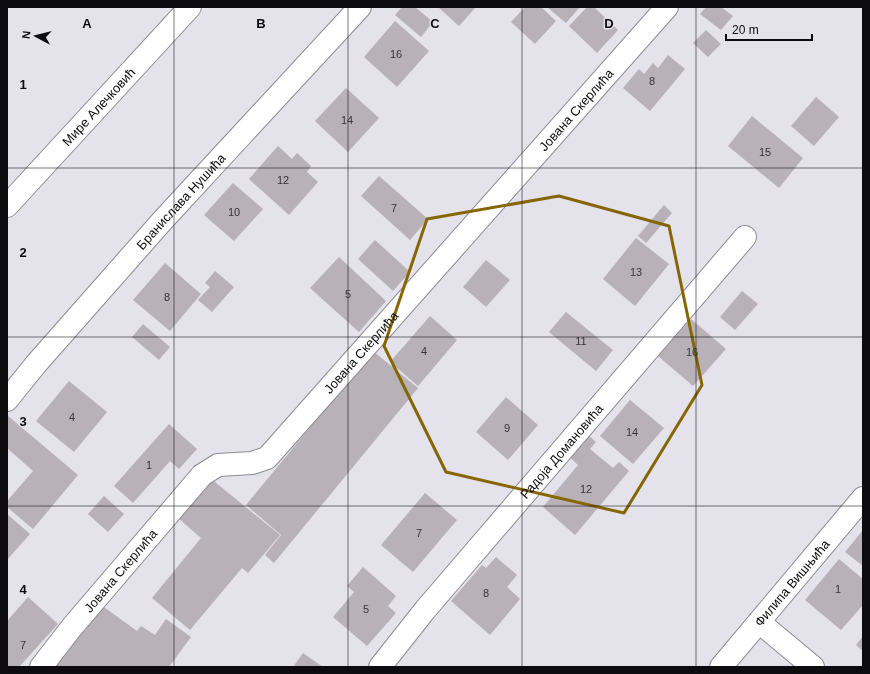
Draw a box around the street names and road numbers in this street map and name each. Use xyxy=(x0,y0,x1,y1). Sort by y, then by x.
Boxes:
street label: Мире Алечковић xyxy=(59,65,138,149)
street label: Јована Скерлића xyxy=(536,65,617,154)
street label: Бранислава Нушића xyxy=(133,150,229,252)
street label: Јована Скерлића xyxy=(321,307,402,396)
street label: Радоја Домановића xyxy=(517,400,606,501)
street label: Јована Скерлића xyxy=(81,525,160,615)
street label: Филипа Вишњића xyxy=(751,536,833,629)

